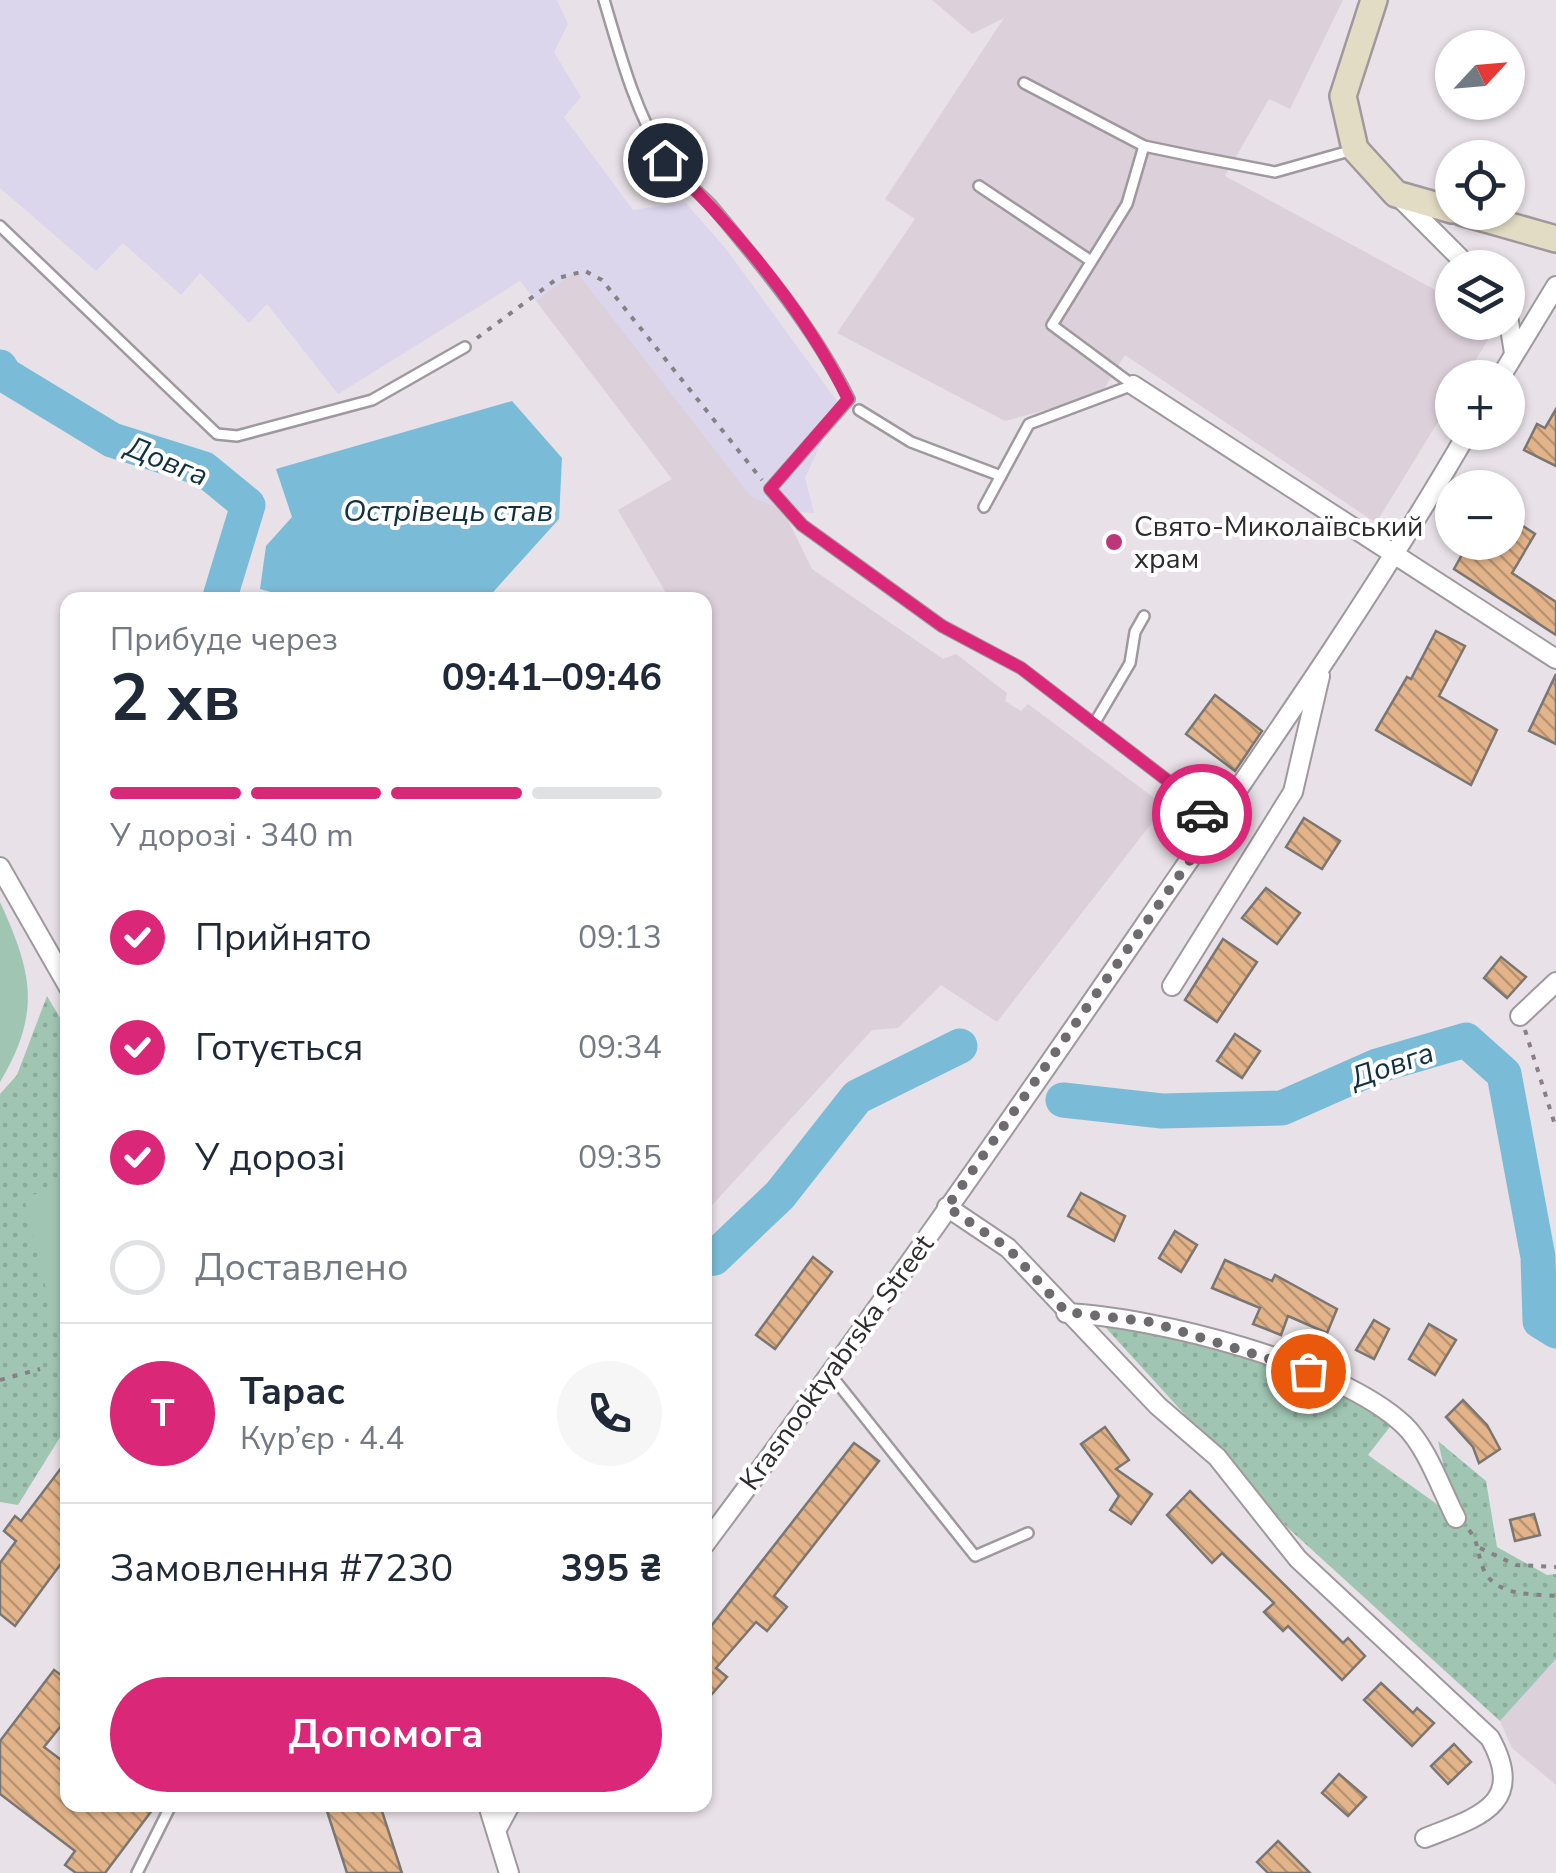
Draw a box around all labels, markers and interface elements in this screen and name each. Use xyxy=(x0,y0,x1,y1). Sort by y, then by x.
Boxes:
north arrow xyxy=(1435,30,1525,120)
map controls xyxy=(1435,30,1525,560)
pin xyxy=(623,118,708,203)
icon: home xyxy=(638,133,693,188)
button: locate xyxy=(1435,140,1525,230)
button: layers xyxy=(1435,250,1525,340)
button: + xyxy=(1435,360,1525,450)
water label: Довга xyxy=(117,426,214,497)
button: − xyxy=(1435,470,1525,560)
water label: Острівець став xyxy=(343,491,553,532)
place label: Свято-Миколаївський храм xyxy=(1134,508,1423,578)
marker: Свято-Миколаївський храм xyxy=(1103,531,1125,553)
text: Прибуде через xyxy=(110,618,338,661)
text: 09:41–09:46 xyxy=(442,652,662,703)
text: 2 хв xyxy=(110,654,240,743)
courier xyxy=(1152,764,1252,864)
icon: car xyxy=(1175,787,1230,842)
text: У дорозі · 340 m xyxy=(110,814,354,857)
icon: check xyxy=(110,910,165,965)
text: Прийнято xyxy=(195,912,372,963)
text: 09:13 xyxy=(578,916,662,959)
icon: check xyxy=(110,1020,165,1075)
text: Готується xyxy=(195,1022,364,1073)
text: 09:34 xyxy=(578,1026,662,1069)
water label: Довга xyxy=(1343,1032,1439,1099)
icon: check xyxy=(110,1130,165,1185)
text: У дорозі xyxy=(195,1132,345,1183)
text: 09:35 xyxy=(578,1136,662,1179)
street label: Krasnooktyabrska Street xyxy=(731,1227,943,1498)
text: Доставлено xyxy=(195,1242,408,1293)
pin xyxy=(1266,1329,1351,1414)
icon: bag xyxy=(1281,1344,1336,1399)
button: phone xyxy=(557,1361,662,1466)
text: Тарас xyxy=(240,1366,345,1417)
text: Т xyxy=(151,1388,174,1439)
text: Кур’єр · 4.4 xyxy=(240,1417,405,1460)
text: Замовлення #7230 xyxy=(110,1543,453,1594)
text: 395 ₴ xyxy=(561,1543,662,1594)
button: Допомога xyxy=(110,1677,662,1792)

